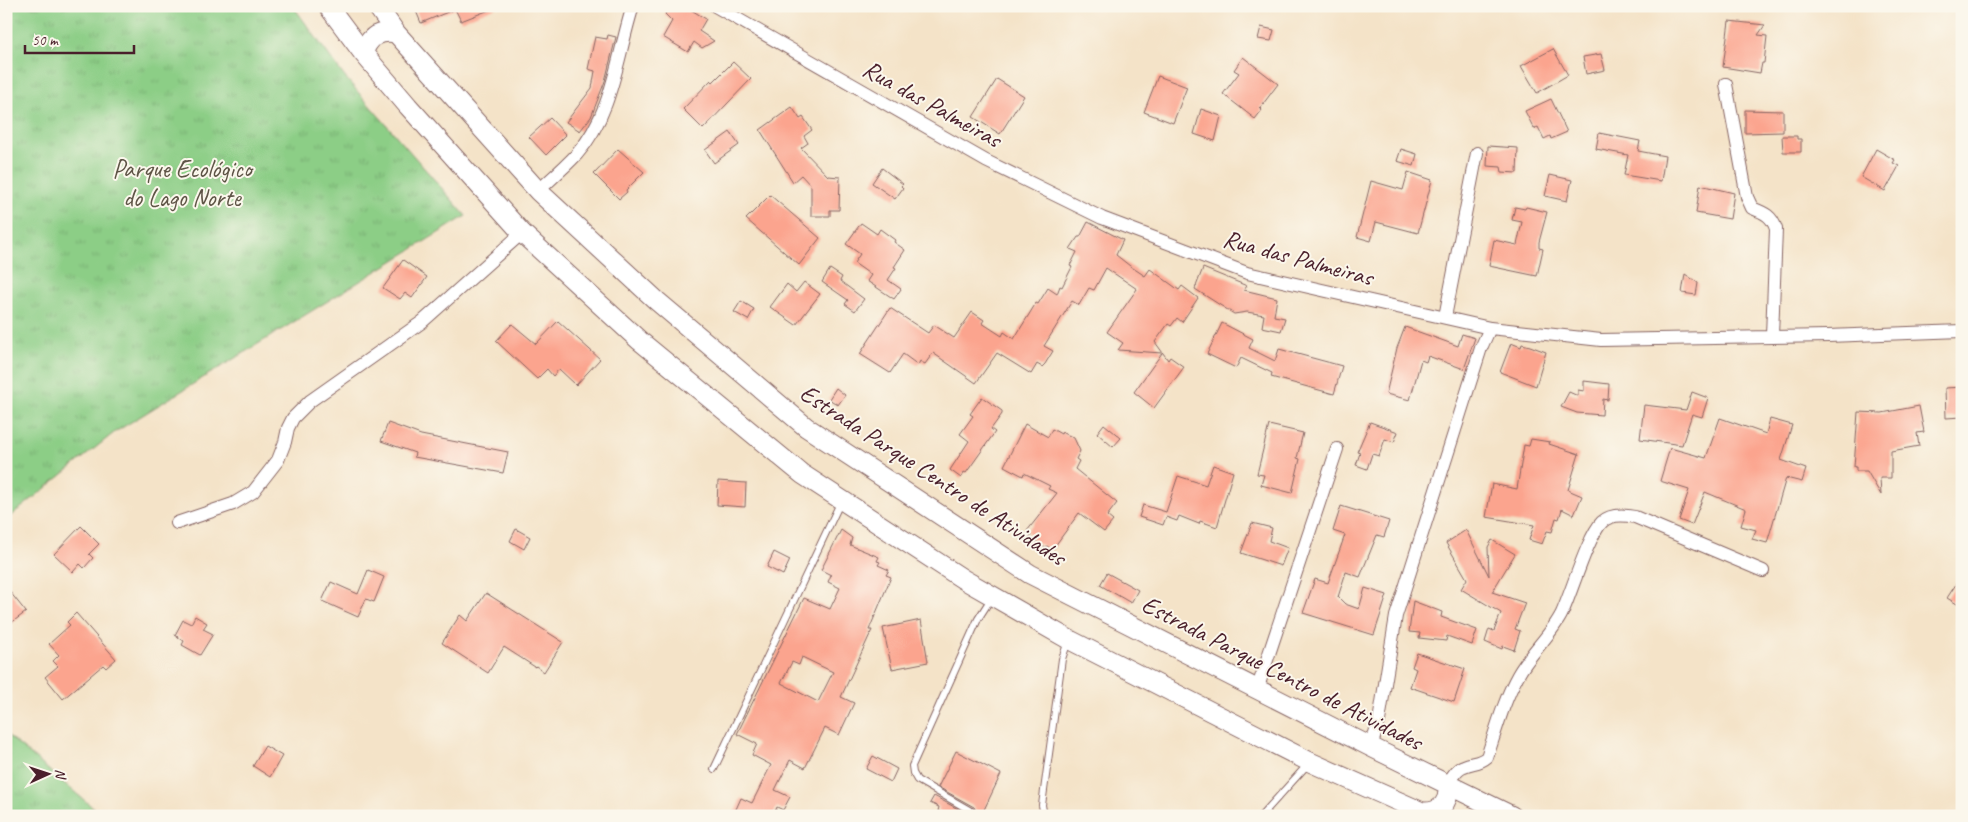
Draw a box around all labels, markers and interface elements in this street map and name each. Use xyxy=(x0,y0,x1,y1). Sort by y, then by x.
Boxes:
scale bar xyxy=(25,22,134,54)
text: 50 m xyxy=(32,31,59,50)
street label: Rua das Palmeiras xyxy=(857,53,1009,156)
park label: Parque Ecológico do Lago Norte xyxy=(112,153,255,214)
street label: Rua das Palmeiras xyxy=(1220,223,1379,294)
street label: Estrada Parque Centro de Atividades xyxy=(794,377,1074,574)
street label: Estrada Parque Centro de Atividades xyxy=(1136,588,1430,759)
north arrow xyxy=(22,750,72,800)
text: N xyxy=(52,769,69,780)

